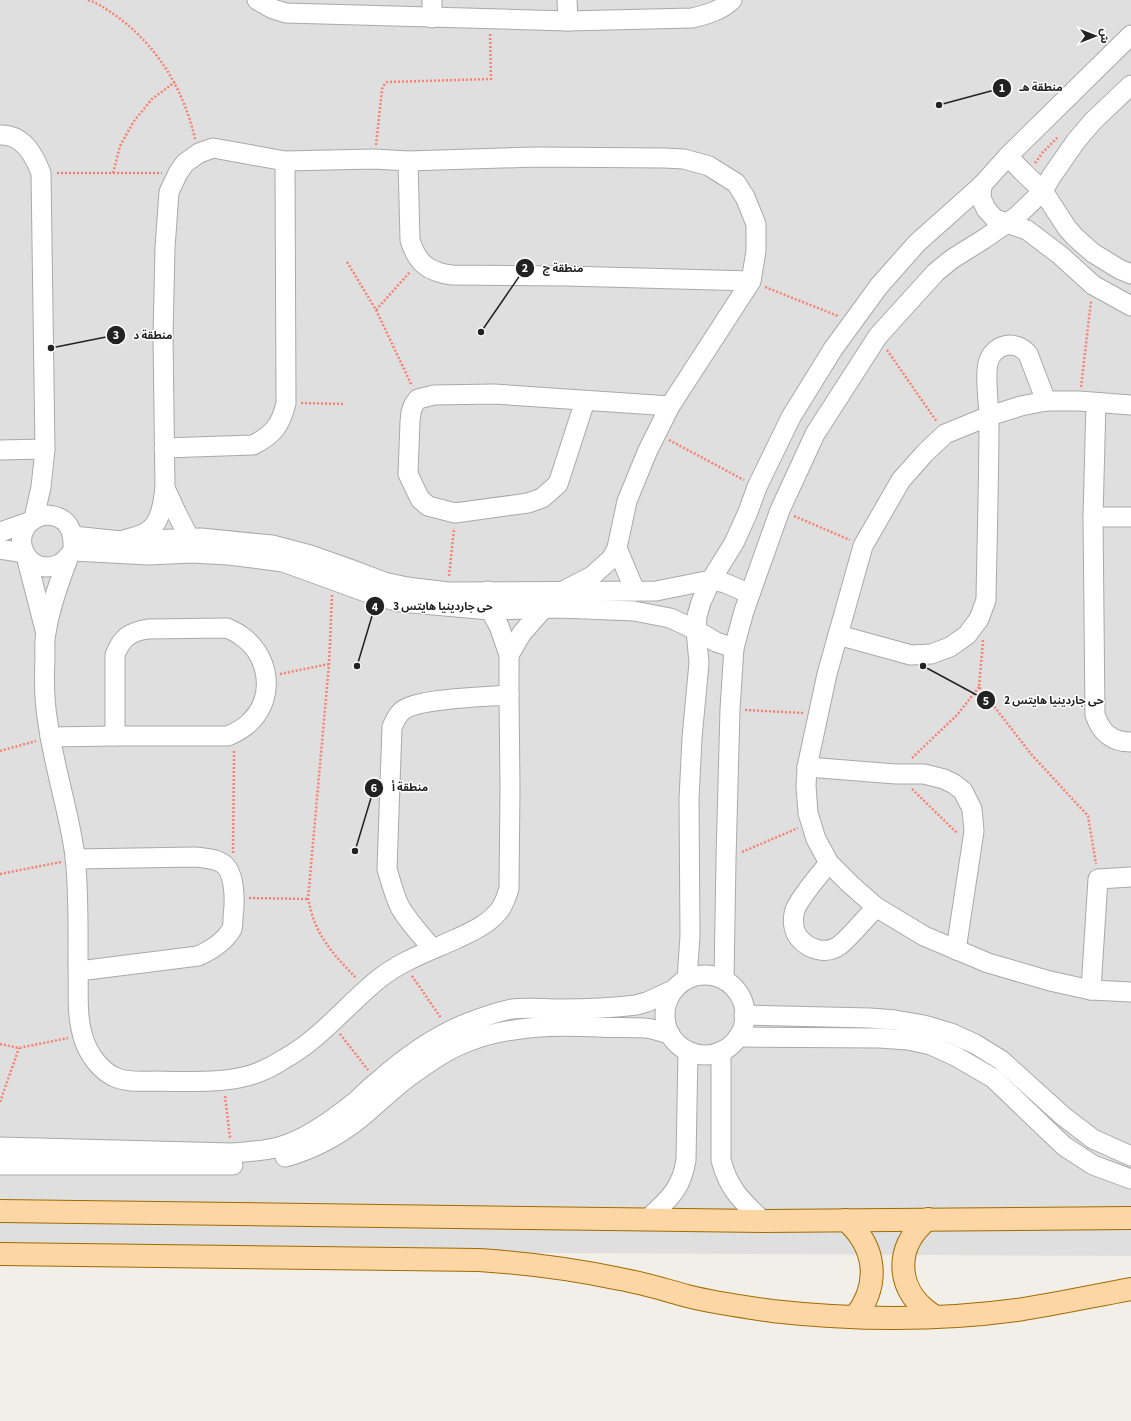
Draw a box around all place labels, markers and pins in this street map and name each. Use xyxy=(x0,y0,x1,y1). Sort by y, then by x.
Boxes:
callout: منطقة هـ xyxy=(992,76,1071,99)
callout: منطقة ج xyxy=(515,256,591,279)
callout: منطقة د xyxy=(106,324,181,347)
callout: حى جاردينيا هايتس 3 xyxy=(365,595,501,618)
callout: حى جاردينيا هايتس 2 xyxy=(976,689,1111,712)
callout: منطقة أ xyxy=(364,776,436,799)

